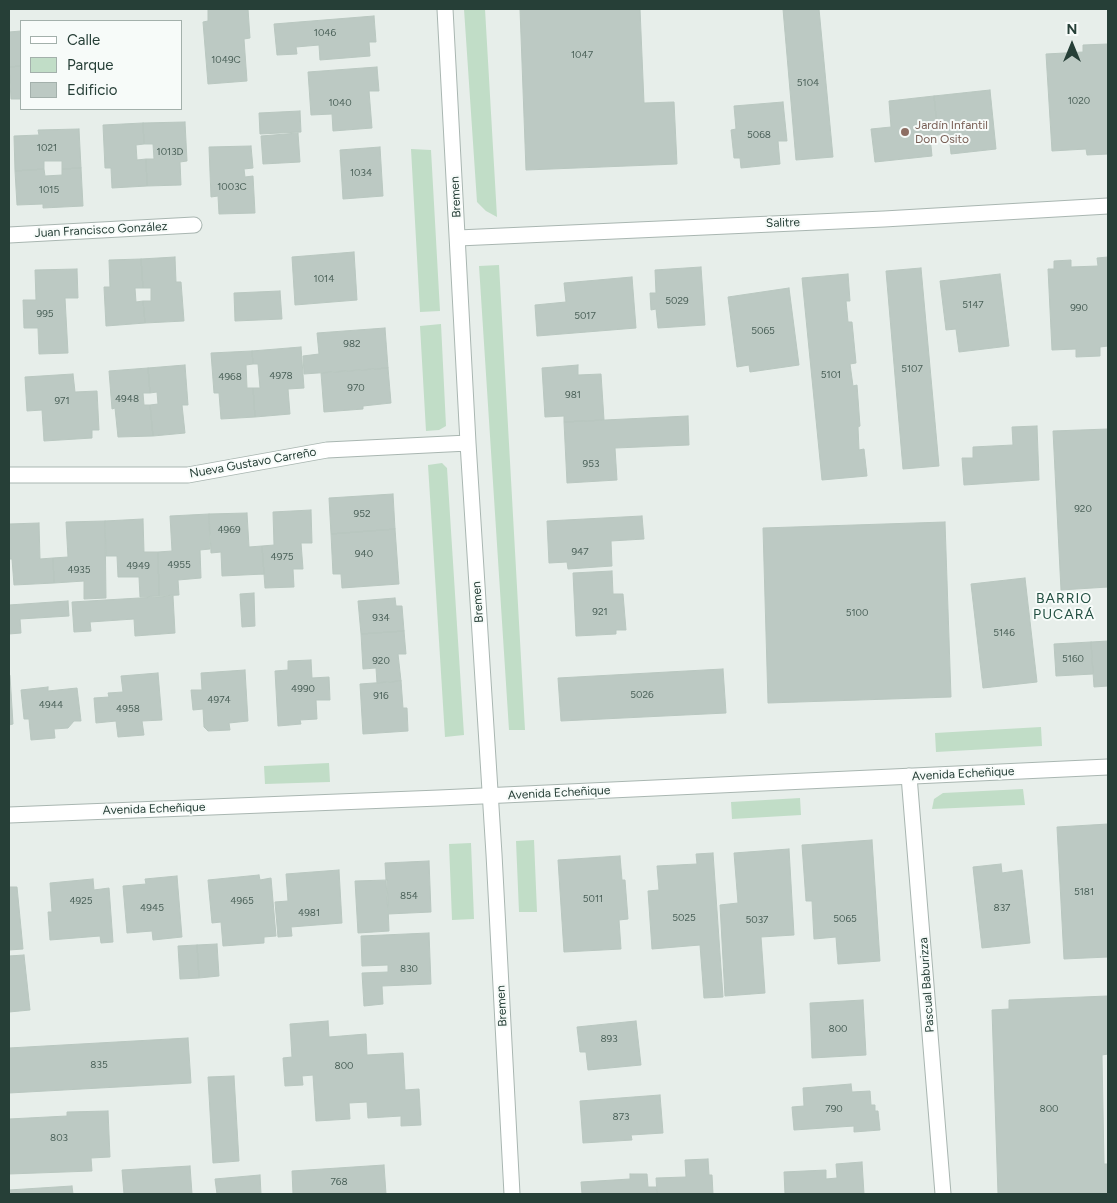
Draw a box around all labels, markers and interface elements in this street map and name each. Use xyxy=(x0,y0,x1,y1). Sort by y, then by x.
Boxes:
legend xyxy=(20,20,182,110)
north arrow xyxy=(1047,20,1097,70)
text: N xyxy=(1067,21,1077,38)
house number: 1046 xyxy=(314,27,336,39)
text: Calle xyxy=(67,31,100,49)
house number: 1047 xyxy=(571,49,593,61)
house number: 1049C xyxy=(211,54,241,66)
text: Parque xyxy=(67,56,114,74)
house number: 5104 xyxy=(797,77,819,89)
text: Edificio xyxy=(67,81,117,99)
house number: 1020 xyxy=(1068,95,1090,107)
house number: 1040 xyxy=(328,97,352,109)
place label: Jardín Infantil Don Osito xyxy=(915,118,988,146)
marker: Jardín Infantil Don Osito xyxy=(899,126,911,138)
house number: 5068 xyxy=(747,129,771,141)
house number: 1021 xyxy=(37,142,57,154)
house number: 1013D xyxy=(157,146,183,158)
house number: 1034 xyxy=(350,167,372,179)
street label: Bremen xyxy=(448,176,464,218)
house number: 1003C xyxy=(217,181,247,193)
house number: 1015 xyxy=(39,184,59,196)
street label: Salitre xyxy=(766,215,800,231)
street label: Juan Francisco González xyxy=(34,219,168,241)
house number: 1014 xyxy=(314,273,334,285)
house number: 5029 xyxy=(665,295,689,307)
house number: 5147 xyxy=(962,299,984,311)
house number: 990 xyxy=(1070,302,1088,314)
house number: 995 xyxy=(36,308,54,320)
house number: 5017 xyxy=(574,310,596,322)
house number: 5065 xyxy=(751,325,775,337)
house number: 982 xyxy=(343,338,361,350)
house number: 5107 xyxy=(901,363,923,375)
house number: 5101 xyxy=(821,369,841,381)
house number: 4978 xyxy=(269,370,293,382)
house number: 4968 xyxy=(218,371,242,383)
house number: 970 xyxy=(347,382,365,394)
house number: 981 xyxy=(565,389,581,401)
house number: 4948 xyxy=(115,393,139,405)
house number: 971 xyxy=(54,395,70,407)
street label: Nueva Gustavo Carreño xyxy=(188,445,318,481)
house number: 953 xyxy=(583,458,599,470)
house number: 920 xyxy=(1074,503,1092,515)
house number: 952 xyxy=(354,508,370,520)
house number: 4969 xyxy=(217,524,241,536)
house number: 947 xyxy=(571,546,589,558)
house number: 940 xyxy=(355,548,373,560)
house number: 4975 xyxy=(271,551,293,563)
house number: 4955 xyxy=(167,559,191,571)
house number: 4949 xyxy=(126,560,150,572)
house number: 4935 xyxy=(67,564,91,576)
street label: Bremen xyxy=(469,581,487,623)
district label: BARRIO PUCARÁ xyxy=(1032,591,1096,624)
house number: 921 xyxy=(592,606,608,618)
house number: 5100 xyxy=(846,607,868,619)
house number: 934 xyxy=(372,612,390,624)
house number: 5146 xyxy=(993,627,1015,639)
house number: 5160 xyxy=(1062,653,1084,665)
house number: 920 xyxy=(372,655,390,667)
house number: 4990 xyxy=(291,683,315,695)
house number: 5026 xyxy=(630,689,654,701)
house number: 916 xyxy=(373,690,389,702)
house number: 4974 xyxy=(207,694,231,706)
house number: 4944 xyxy=(39,699,63,711)
house number: 4958 xyxy=(116,703,140,715)
street label: Avenida Echeñique xyxy=(911,764,1015,784)
street label: Avenida Echeñique xyxy=(507,783,611,803)
street label: Avenida Echeñique xyxy=(102,800,206,818)
house number: 5181 xyxy=(1074,886,1094,898)
house number: 854 xyxy=(400,890,418,902)
house number: 5011 xyxy=(583,893,603,905)
house number: 4925 xyxy=(69,895,93,907)
house number: 4965 xyxy=(230,895,254,907)
house number: 4945 xyxy=(140,902,164,914)
house number: 837 xyxy=(994,902,1010,914)
house number: 4981 xyxy=(298,907,320,919)
house number: 5025 xyxy=(672,912,696,924)
house number: 5065 xyxy=(833,913,857,925)
house number: 5037 xyxy=(746,914,768,926)
street label: Pascual Baburizza xyxy=(916,937,938,1033)
house number: 830 xyxy=(400,963,418,975)
street label: Bremen xyxy=(494,985,510,1027)
house number: 800 xyxy=(829,1023,847,1035)
house number: 893 xyxy=(600,1033,618,1045)
house number: 835 xyxy=(90,1059,108,1071)
house number: 800 xyxy=(335,1060,353,1072)
house number: 790 xyxy=(825,1103,843,1115)
house number: 800 xyxy=(1040,1103,1058,1115)
house number: 873 xyxy=(613,1111,629,1123)
house number: 803 xyxy=(50,1132,68,1144)
house number: 768 xyxy=(330,1176,348,1188)

